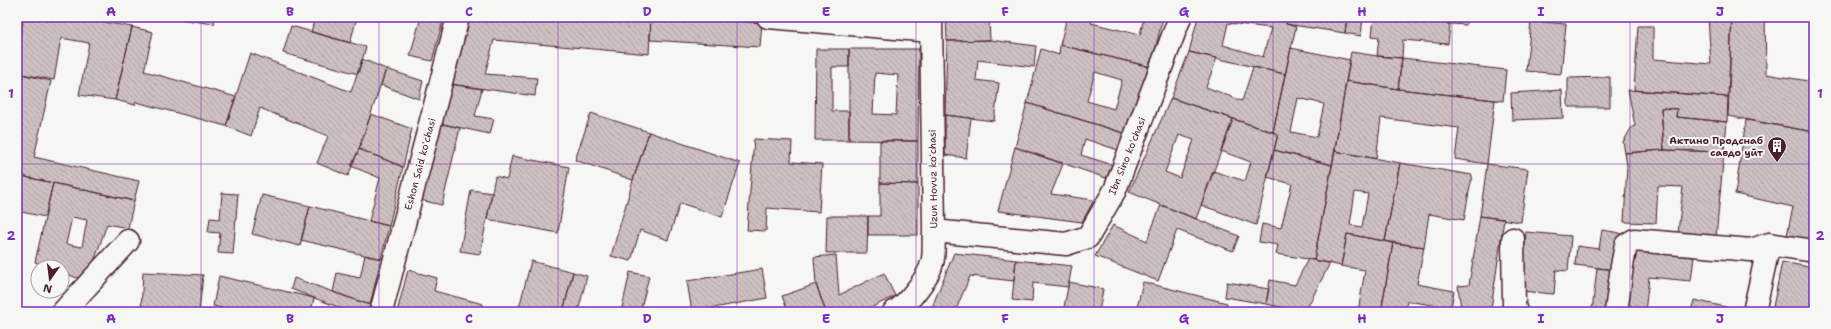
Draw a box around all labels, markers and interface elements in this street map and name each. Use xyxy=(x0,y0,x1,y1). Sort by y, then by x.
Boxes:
text: A xyxy=(106,3,116,20)
text: B xyxy=(286,3,294,20)
text: C xyxy=(465,3,473,20)
text: D xyxy=(642,3,652,20)
text: E xyxy=(822,3,831,20)
text: F xyxy=(1001,3,1009,20)
text: G xyxy=(1179,3,1190,20)
text: H xyxy=(1357,3,1367,20)
text: I xyxy=(1537,3,1545,20)
text: J xyxy=(1716,3,1724,20)
text: 1 xyxy=(8,85,14,102)
text: 1 xyxy=(1817,85,1823,102)
street label: Ibn Sino koʻchasi xyxy=(1105,115,1149,197)
street label: Eshon Said koʻchasi xyxy=(401,116,439,212)
street label: Uzun Hovuz koʻchasi xyxy=(926,129,940,229)
place label: Актино Продснаб савдо уйт xyxy=(1669,134,1764,159)
building icon: Актино Продснаб савдо уйт xyxy=(1766,135,1788,163)
text: 2 xyxy=(6,227,16,244)
text: 2 xyxy=(1815,227,1825,244)
north arrow xyxy=(30,259,70,299)
text: N xyxy=(41,280,54,297)
text: A xyxy=(106,310,116,327)
text: B xyxy=(286,310,294,327)
text: C xyxy=(465,310,473,327)
text: D xyxy=(642,310,652,327)
text: E xyxy=(822,310,831,327)
text: F xyxy=(1001,310,1009,327)
text: G xyxy=(1179,310,1190,327)
text: H xyxy=(1357,310,1367,327)
text: I xyxy=(1537,310,1545,327)
text: J xyxy=(1716,310,1724,327)

